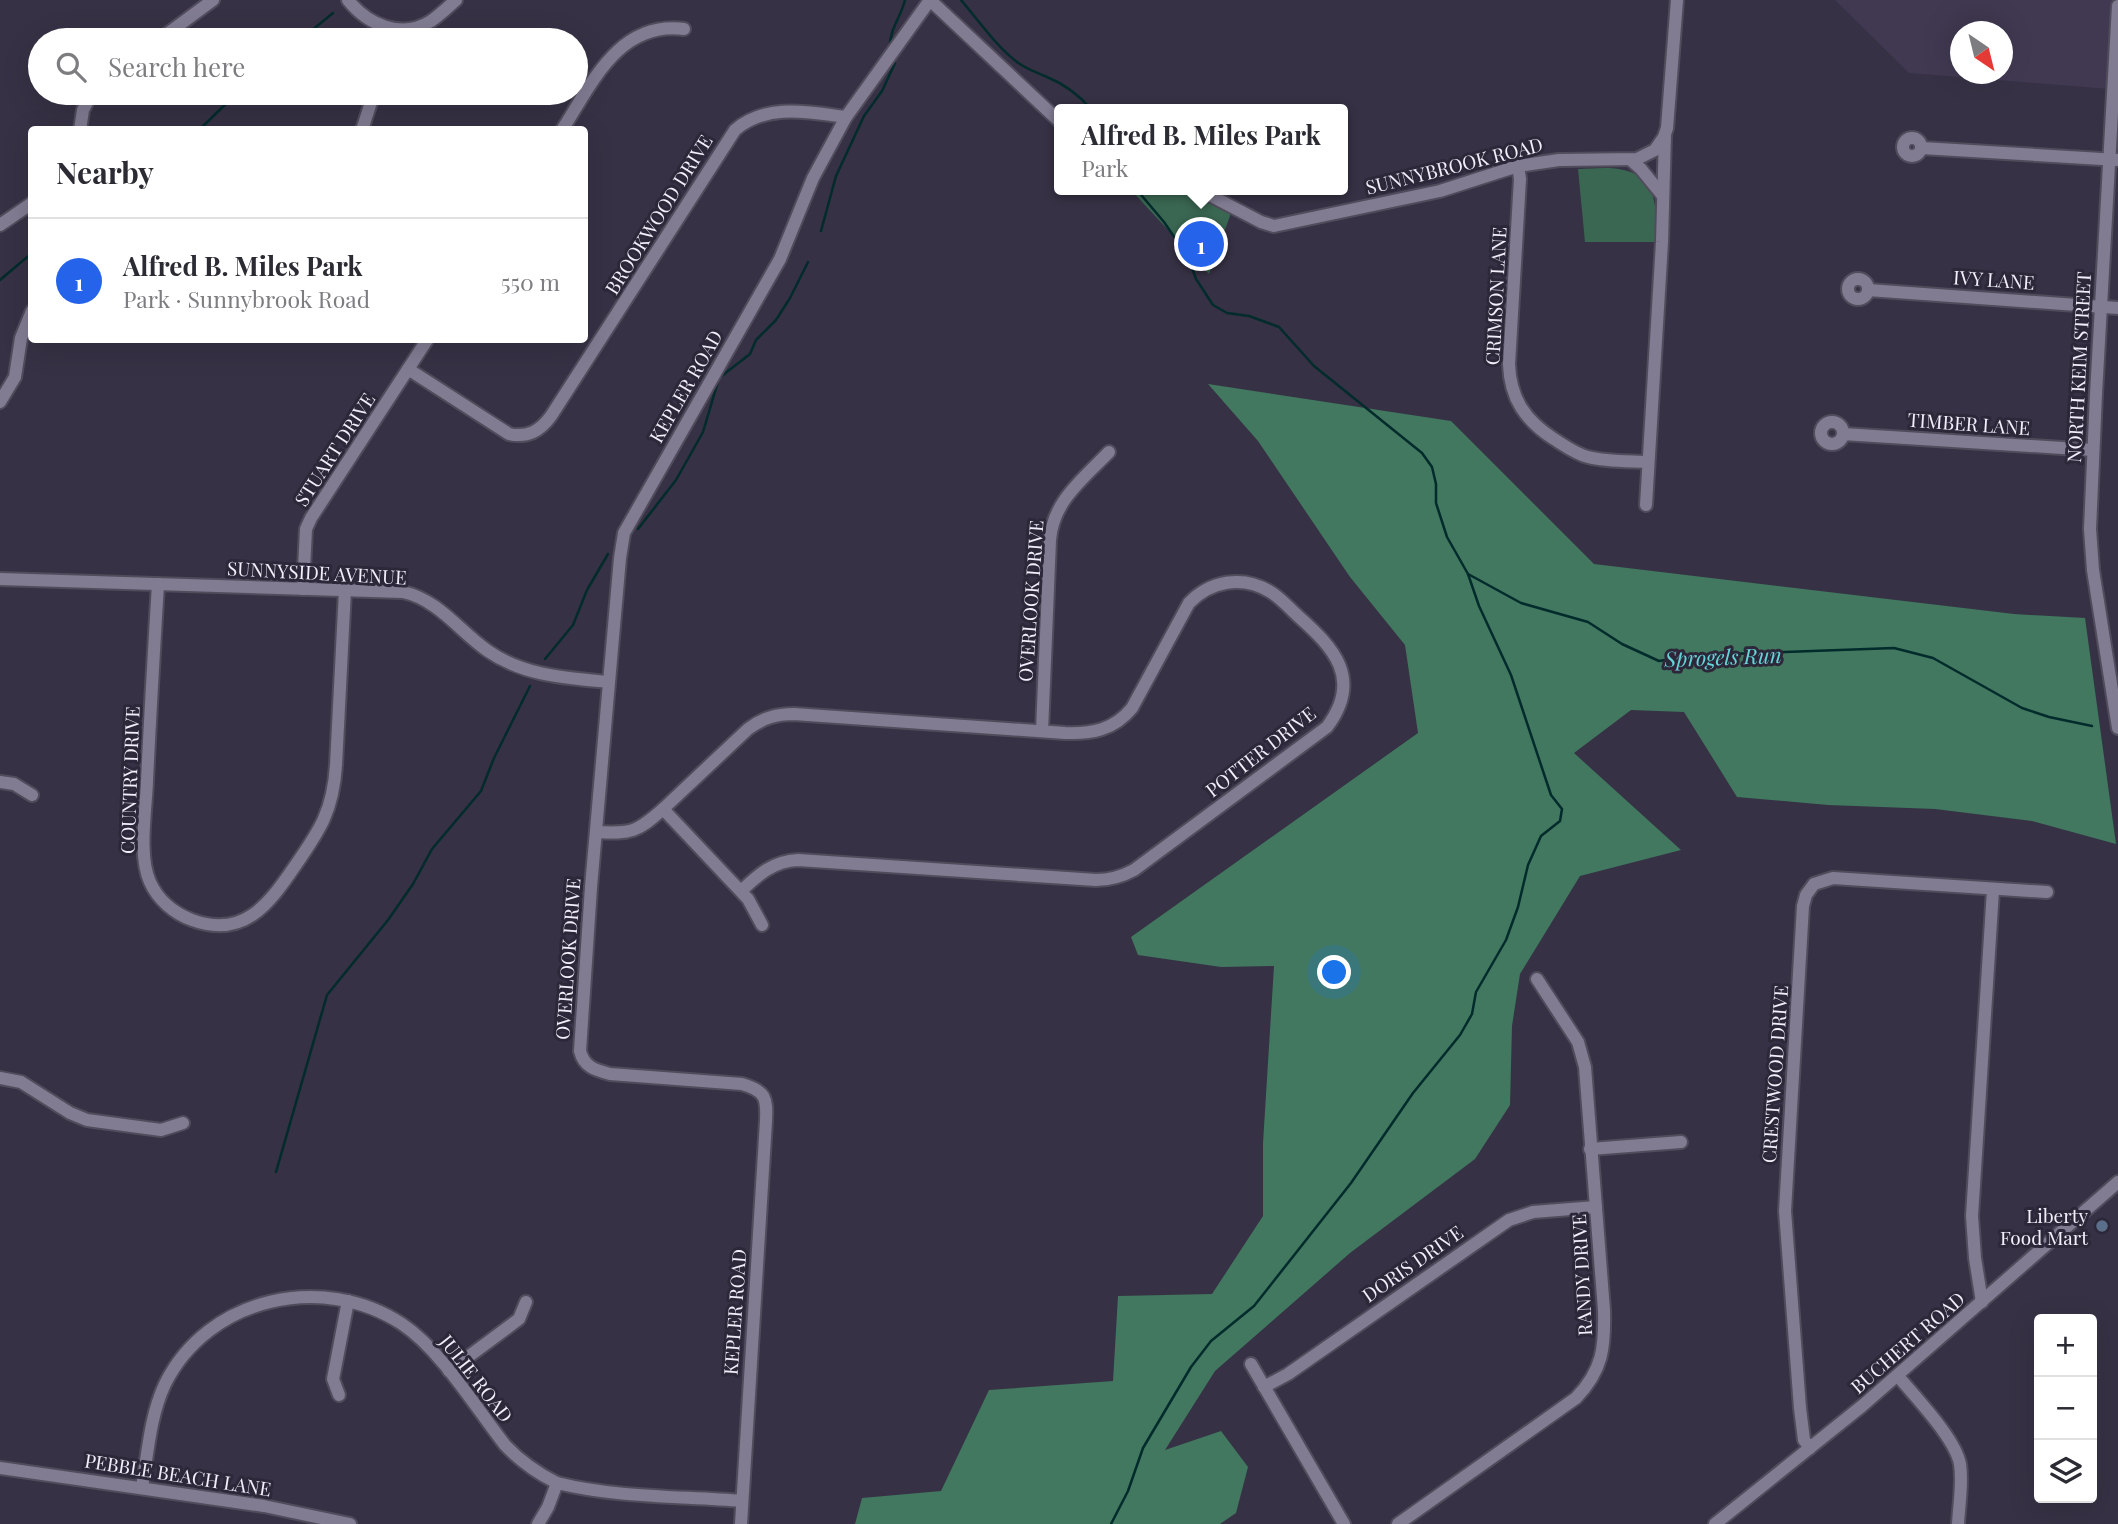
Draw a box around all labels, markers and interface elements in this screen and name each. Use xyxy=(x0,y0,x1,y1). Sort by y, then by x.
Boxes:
north arrow xyxy=(1950,21,2013,84)
search box xyxy=(28,28,588,105)
icon: search xyxy=(52,48,90,86)
text: Search here xyxy=(108,49,245,84)
popup xyxy=(1054,104,1348,195)
text: Alfred B. Miles Park xyxy=(1081,117,1321,152)
street label: BROOKWOOD DRIVE xyxy=(598,129,718,299)
street label: SUNNYBROOK ROAD xyxy=(1363,130,1545,200)
text: Nearby xyxy=(56,152,154,192)
text: Park xyxy=(1081,152,1128,183)
pin: 1 xyxy=(1178,218,1224,270)
street label: CRIMSON LANE xyxy=(1478,226,1512,366)
text: Alfred B. Miles Park xyxy=(123,248,362,283)
street label: IVY LANE xyxy=(1952,263,2036,295)
text: 1 xyxy=(75,266,83,297)
text: 550 m xyxy=(501,266,560,297)
street label: NORTH KEIM STREET xyxy=(2060,271,2096,463)
text: Park · Sunnybrook Road xyxy=(123,283,370,314)
street label: KEPLER ROAD xyxy=(642,325,728,447)
street label: STUART DRIVE xyxy=(288,387,380,511)
street label: TIMBER LANE xyxy=(1907,406,2031,440)
street label: OVERLOOK DRIVE xyxy=(1011,519,1049,683)
street label: SUNNYSIDE AVENUE xyxy=(227,554,407,590)
water label: Sprogels Run xyxy=(1663,640,1782,672)
street label: POTTER DRIVE xyxy=(1200,700,1320,802)
street label: COUNTRY DRIVE xyxy=(113,706,145,854)
street label: OVERLOOK DRIVE xyxy=(548,877,586,1041)
your location xyxy=(1317,955,1351,989)
street label: CRESTWOOD DRIVE xyxy=(1755,984,1793,1164)
place label: Liberty Food Mart xyxy=(2000,1202,2088,1250)
street label: RANDY DRIVE xyxy=(1565,1213,1597,1337)
marker: Liberty Food Mart xyxy=(2094,1218,2110,1234)
street label: DORIS DRIVE xyxy=(1357,1219,1467,1307)
street label: KEPLER ROAD xyxy=(717,1248,751,1376)
street label: BUCHERT ROAD xyxy=(1844,1285,1970,1399)
map controls xyxy=(2034,1314,2097,1503)
button: + xyxy=(2034,1314,2097,1377)
street label: JULIE ROAD xyxy=(434,1328,519,1427)
button: − xyxy=(2034,1377,2097,1440)
button: layers xyxy=(2034,1440,2097,1503)
street label: PEBBLE BEACH LANE xyxy=(83,1446,273,1502)

